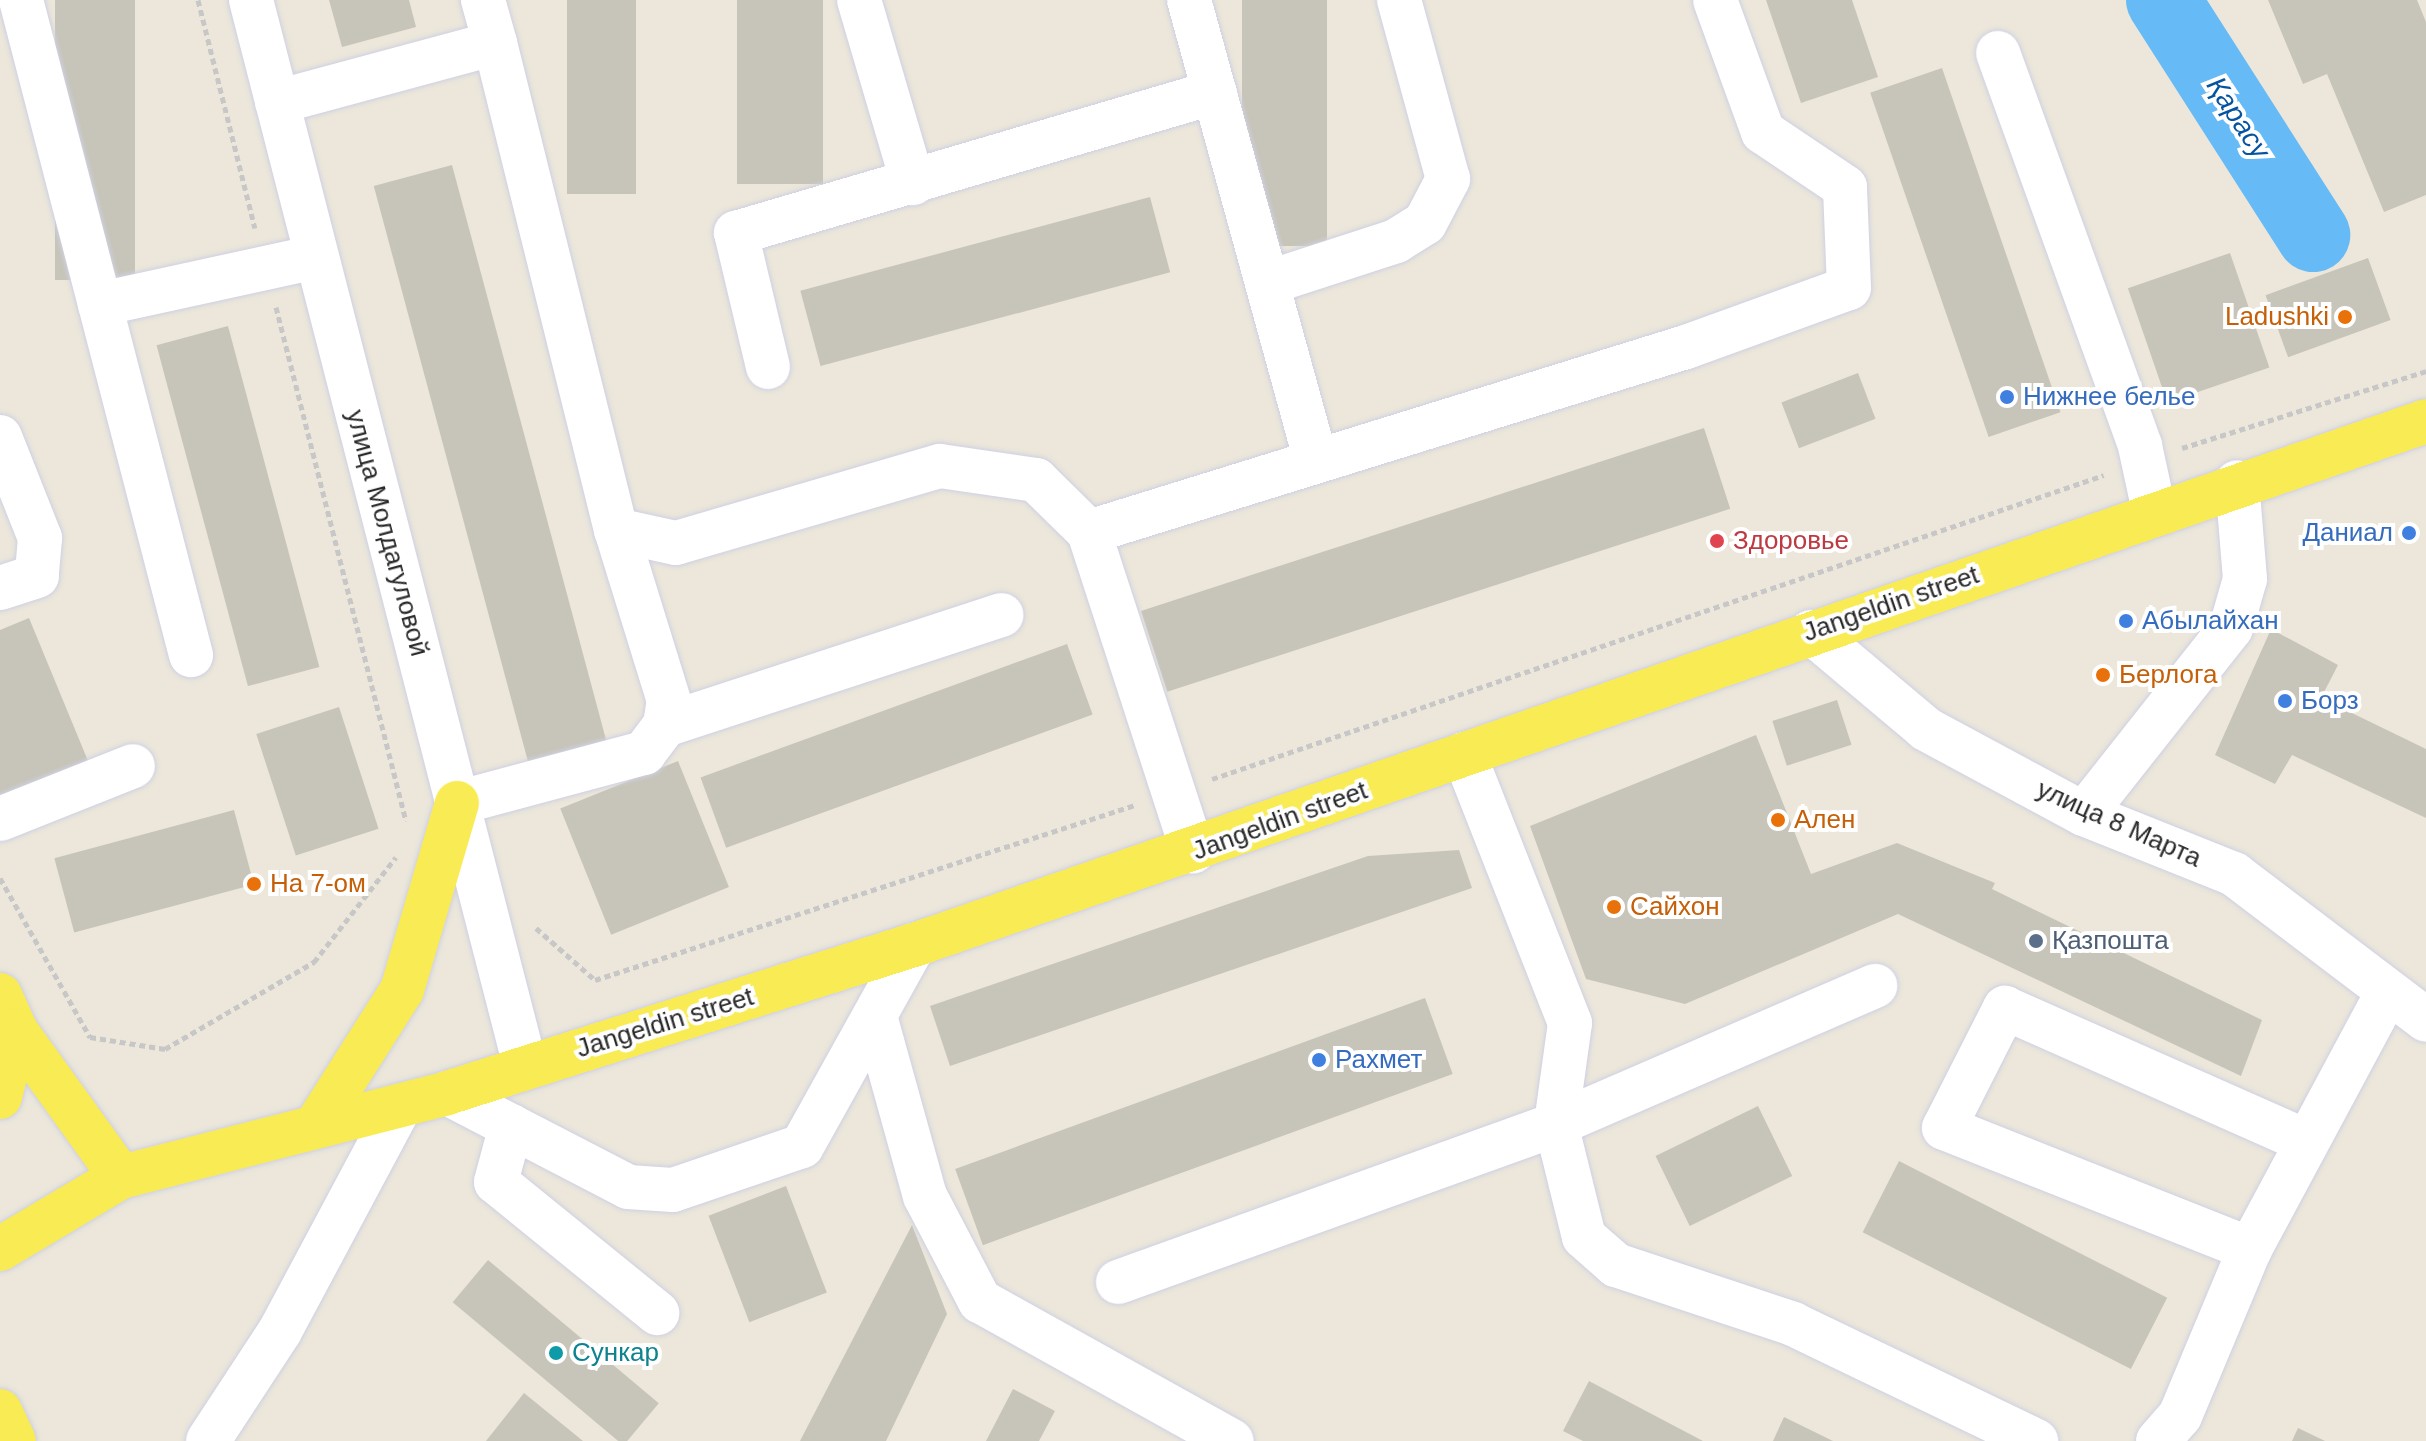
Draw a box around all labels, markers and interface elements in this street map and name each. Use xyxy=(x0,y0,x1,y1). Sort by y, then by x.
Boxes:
water label: Қарасу xyxy=(2199,71,2277,165)
place label: Ladushki xyxy=(2225,301,2329,333)
marker: Ladushki xyxy=(2336,308,2354,326)
place label: Нижнее белье xyxy=(2023,381,2196,413)
marker: Нижнее белье xyxy=(1998,388,2016,406)
street label: улица Молдагуловой xyxy=(339,406,435,660)
place label: Даниал xyxy=(2302,517,2393,549)
marker: Даниал xyxy=(2400,524,2418,542)
place label: Здоровье xyxy=(1733,525,1849,557)
marker: Здоровье xyxy=(1708,532,1726,550)
street label: Jangeldin street xyxy=(1799,559,1983,649)
place label: Абылайхан xyxy=(2142,605,2279,637)
marker: Абылайхан xyxy=(2117,612,2135,630)
place label: Берлога xyxy=(2119,659,2217,691)
marker: Берлога xyxy=(2094,666,2112,684)
place label: Борз xyxy=(2301,685,2359,717)
marker: Борз xyxy=(2276,692,2294,710)
street label: улица 8 Марта xyxy=(2032,774,2206,874)
street label: Jangeldin street xyxy=(1188,775,1372,867)
place label: Ален xyxy=(1794,804,1855,836)
marker: Ален xyxy=(1769,811,1787,829)
place label: На 7-ом xyxy=(270,868,366,900)
marker: На 7-ом xyxy=(245,875,263,893)
place label: Сайхон xyxy=(1630,891,1720,923)
marker: Сайхон xyxy=(1605,898,1623,916)
place label: Қазпошта xyxy=(2052,925,2169,957)
marker: Қазпошта xyxy=(2027,932,2045,950)
street label: Jangeldin street xyxy=(573,981,757,1065)
place label: Рахмет xyxy=(1335,1044,1422,1076)
marker: Рахмет xyxy=(1310,1051,1328,1069)
place label: Сункар xyxy=(572,1337,659,1369)
marker: Сункар xyxy=(547,1344,565,1362)

